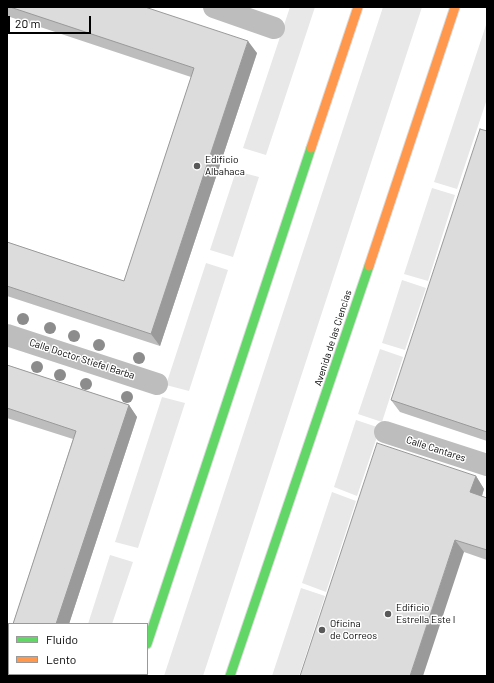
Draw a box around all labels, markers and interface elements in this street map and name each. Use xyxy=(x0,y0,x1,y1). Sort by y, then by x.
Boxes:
scale bar xyxy=(10,8,93,34)
text: 20 m xyxy=(15,16,41,30)
place label: Edificio Albahaca xyxy=(205,154,245,178)
marker: Edificio Albahaca xyxy=(192,161,202,171)
street label: Avenida de las Ciencias xyxy=(312,289,354,387)
street label: Calle Doctor Stiefel Barba xyxy=(28,336,136,382)
street label: Calle Cantares xyxy=(405,434,467,464)
place label: Edificio Estrella Este I xyxy=(396,602,455,626)
marker: Edificio Estrella Este I xyxy=(383,609,393,619)
place label: Oficina de Correos xyxy=(330,618,377,642)
legend xyxy=(8,623,148,675)
marker: Oficina de Correos xyxy=(317,625,327,635)
text: Fluido xyxy=(46,632,78,646)
text: Lento xyxy=(46,652,76,666)

